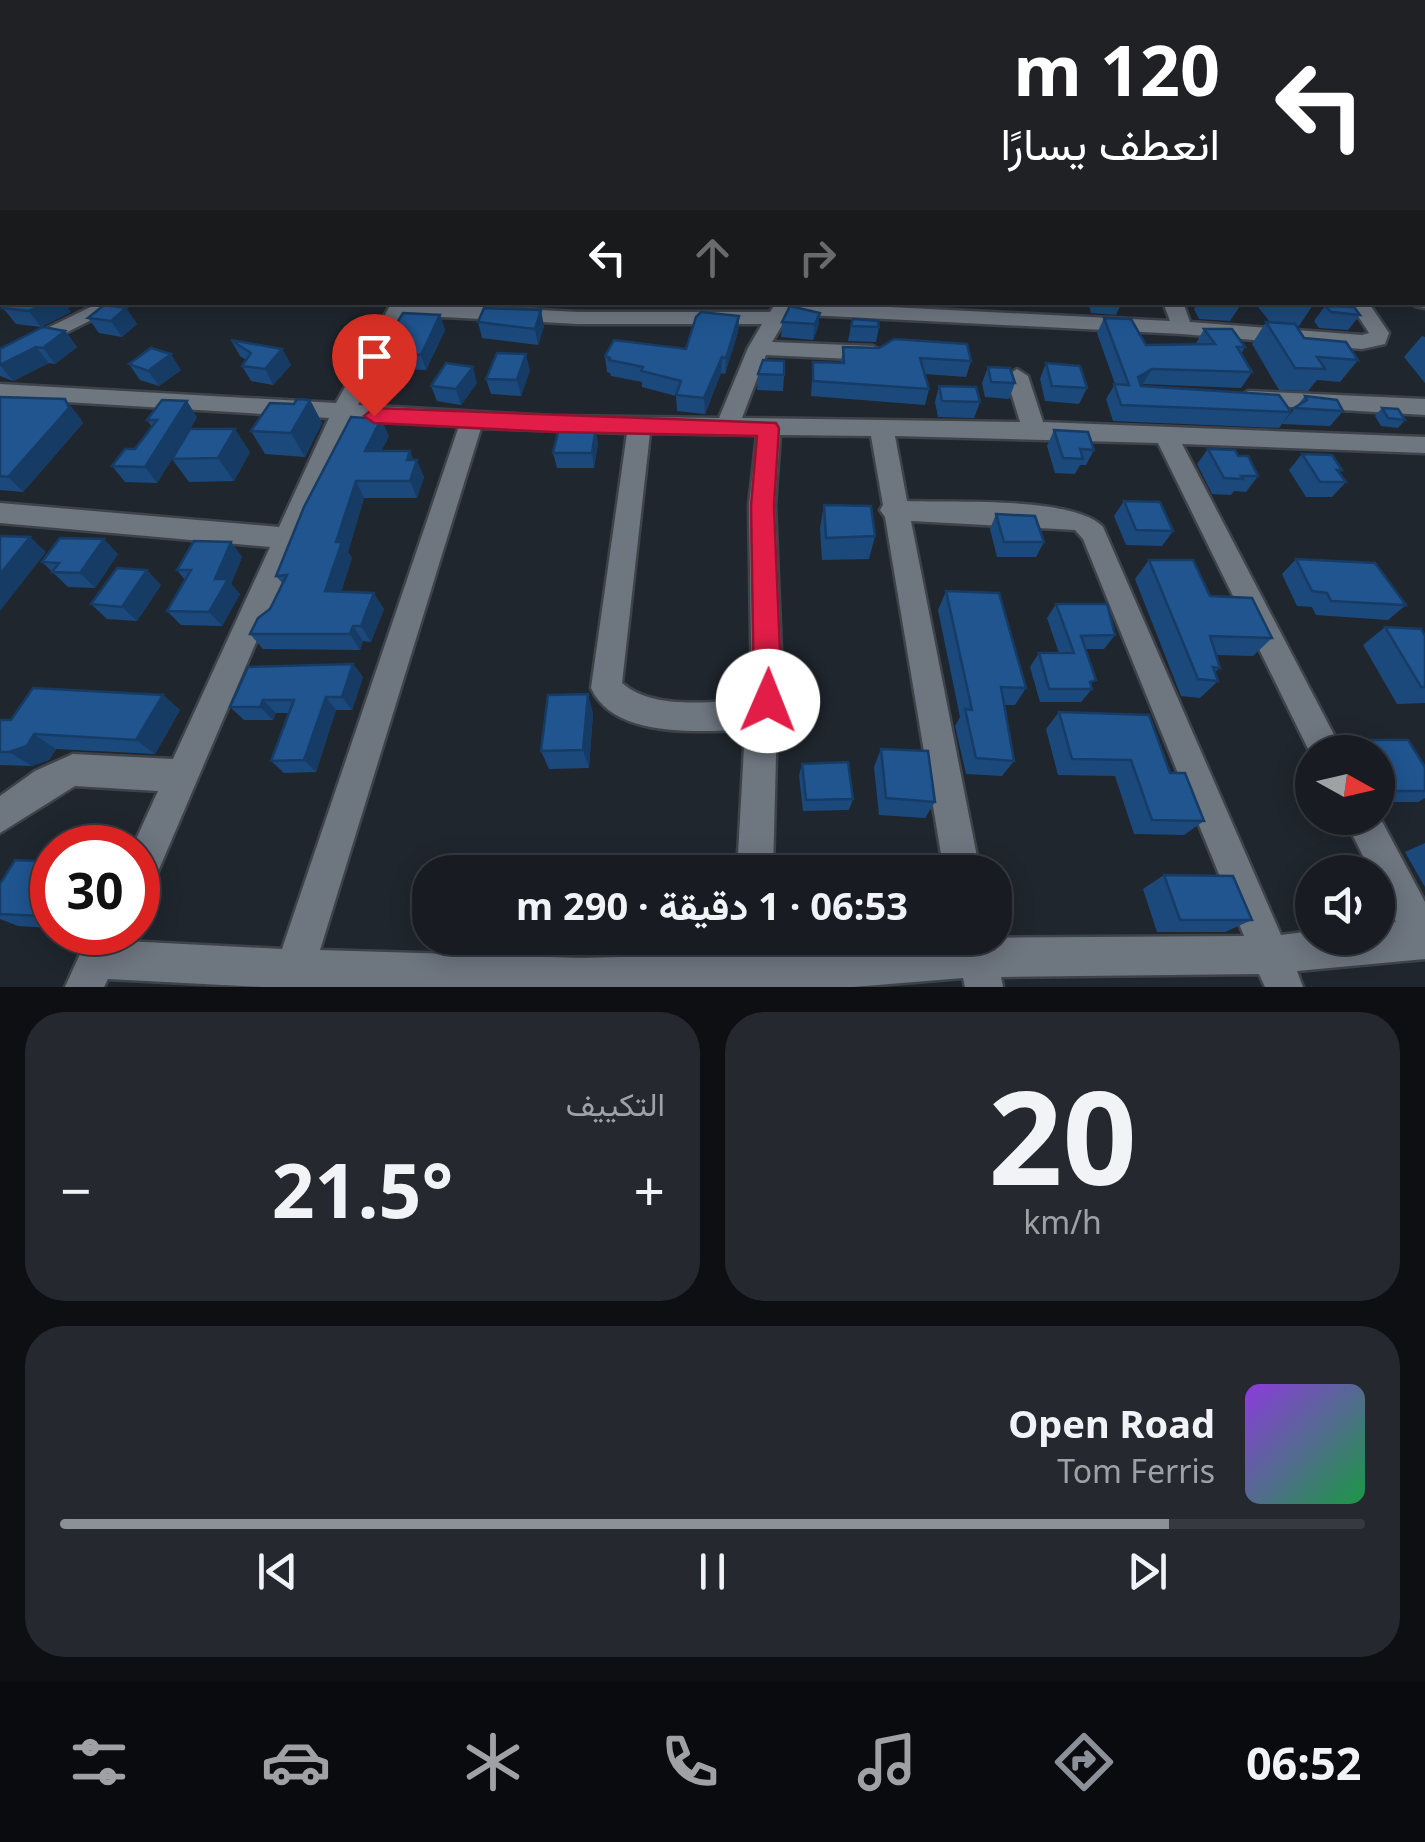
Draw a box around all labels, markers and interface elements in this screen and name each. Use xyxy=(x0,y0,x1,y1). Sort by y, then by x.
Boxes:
text: 120 m xyxy=(1013,21,1220,117)
icon: left xyxy=(1255,40,1385,170)
text: انعطف يسارًا xyxy=(1001,112,1220,173)
icon: left xyxy=(580,230,635,285)
icon: ahead xyxy=(685,230,740,285)
icon: right xyxy=(790,230,845,285)
pin xyxy=(332,314,417,417)
icon: arrive xyxy=(347,329,402,384)
position arrow xyxy=(716,649,820,753)
north arrow xyxy=(1295,735,1395,835)
map controls xyxy=(1295,735,1395,955)
speed limit sign: 30 xyxy=(30,825,160,955)
button: sound xyxy=(1295,855,1395,955)
text: 06:53 · 1 دقيقة · 290 m xyxy=(516,879,908,931)
text: 20 xyxy=(988,1046,1137,1223)
text: التكييف xyxy=(566,1082,665,1125)
text: 21.5° xyxy=(272,1138,453,1240)
text: − xyxy=(60,1152,91,1227)
text: + xyxy=(634,1152,665,1227)
text: km/h xyxy=(1023,1200,1102,1243)
text: Open Road xyxy=(1008,1397,1215,1449)
text: Tom Ferris xyxy=(1057,1449,1215,1492)
icon: previous xyxy=(250,1544,305,1599)
icon: pause xyxy=(685,1544,740,1599)
icon: next xyxy=(1120,1544,1175,1599)
icon: filters xyxy=(64,1727,134,1797)
icon: car xyxy=(261,1727,331,1797)
icon: climate xyxy=(458,1727,528,1797)
icon: phone xyxy=(655,1727,725,1797)
icon: music xyxy=(852,1727,922,1797)
icon: directions xyxy=(1049,1727,1119,1797)
text: 06:52 xyxy=(1246,1732,1361,1793)

